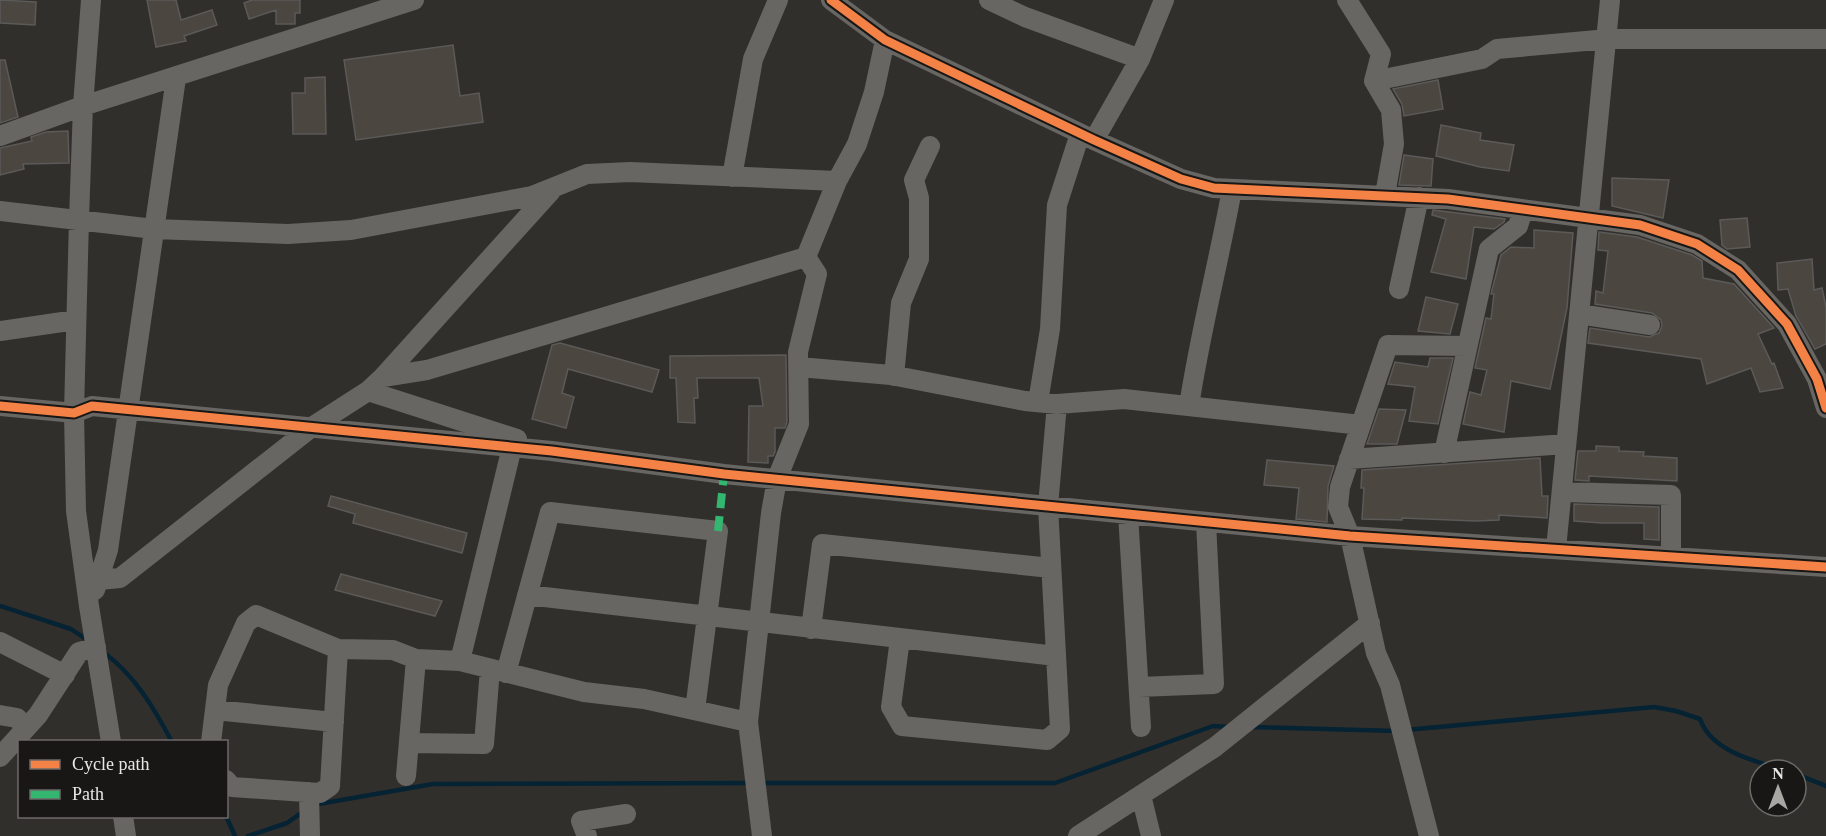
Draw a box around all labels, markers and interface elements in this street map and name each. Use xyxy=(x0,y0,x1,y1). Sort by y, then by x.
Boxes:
legend xyxy=(18,740,228,818)
text: Cycle path xyxy=(72,754,149,774)
north arrow xyxy=(1748,758,1808,818)
text: N xyxy=(1772,765,1784,782)
text: Path xyxy=(72,784,104,804)

